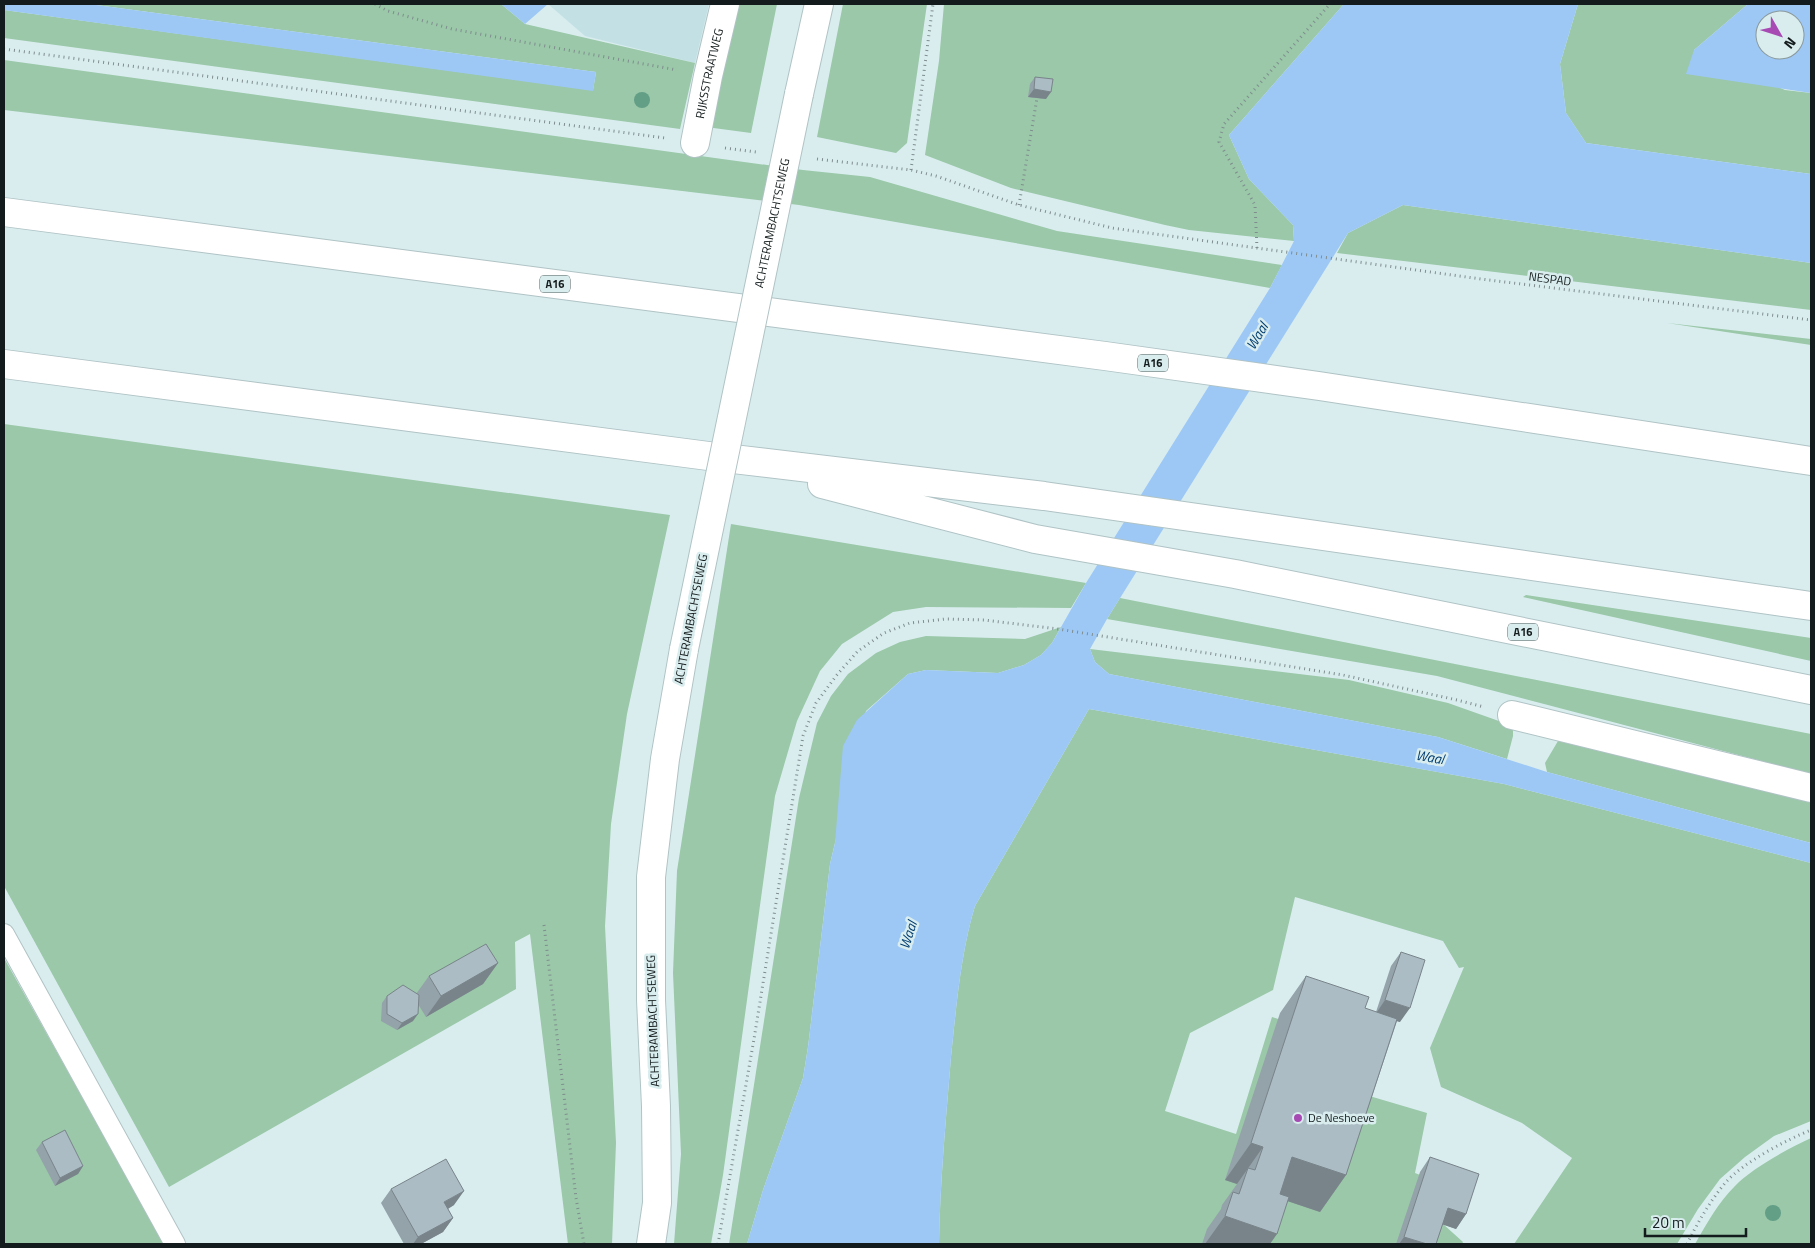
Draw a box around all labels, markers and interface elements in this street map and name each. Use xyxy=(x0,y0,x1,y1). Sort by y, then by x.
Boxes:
north arrow xyxy=(1755,10,1805,60)
street label: RIJKSSTRAATWEG xyxy=(690,26,728,120)
text: N xyxy=(1779,33,1802,54)
street label: ACHTERAMBACHTSEWEG xyxy=(749,156,794,290)
street label: NESPAD xyxy=(1528,266,1573,291)
road number: A16 xyxy=(540,276,570,292)
water label: Waal xyxy=(1240,316,1274,353)
road number: A16 xyxy=(1138,354,1168,372)
street label: ACHTERAMBACHTSEWEG xyxy=(669,552,712,686)
road number: A16 xyxy=(1508,624,1538,640)
water label: Waal xyxy=(1414,744,1448,770)
water label: Waal xyxy=(893,916,922,952)
street label: ACHTERAMBACHTSEWEG xyxy=(641,955,664,1087)
place label: De Neshoeve xyxy=(1308,1108,1375,1127)
marker: De Neshoeve xyxy=(1292,1112,1304,1124)
scale bar xyxy=(1645,1206,1746,1238)
text: 20 m xyxy=(1652,1211,1685,1234)

